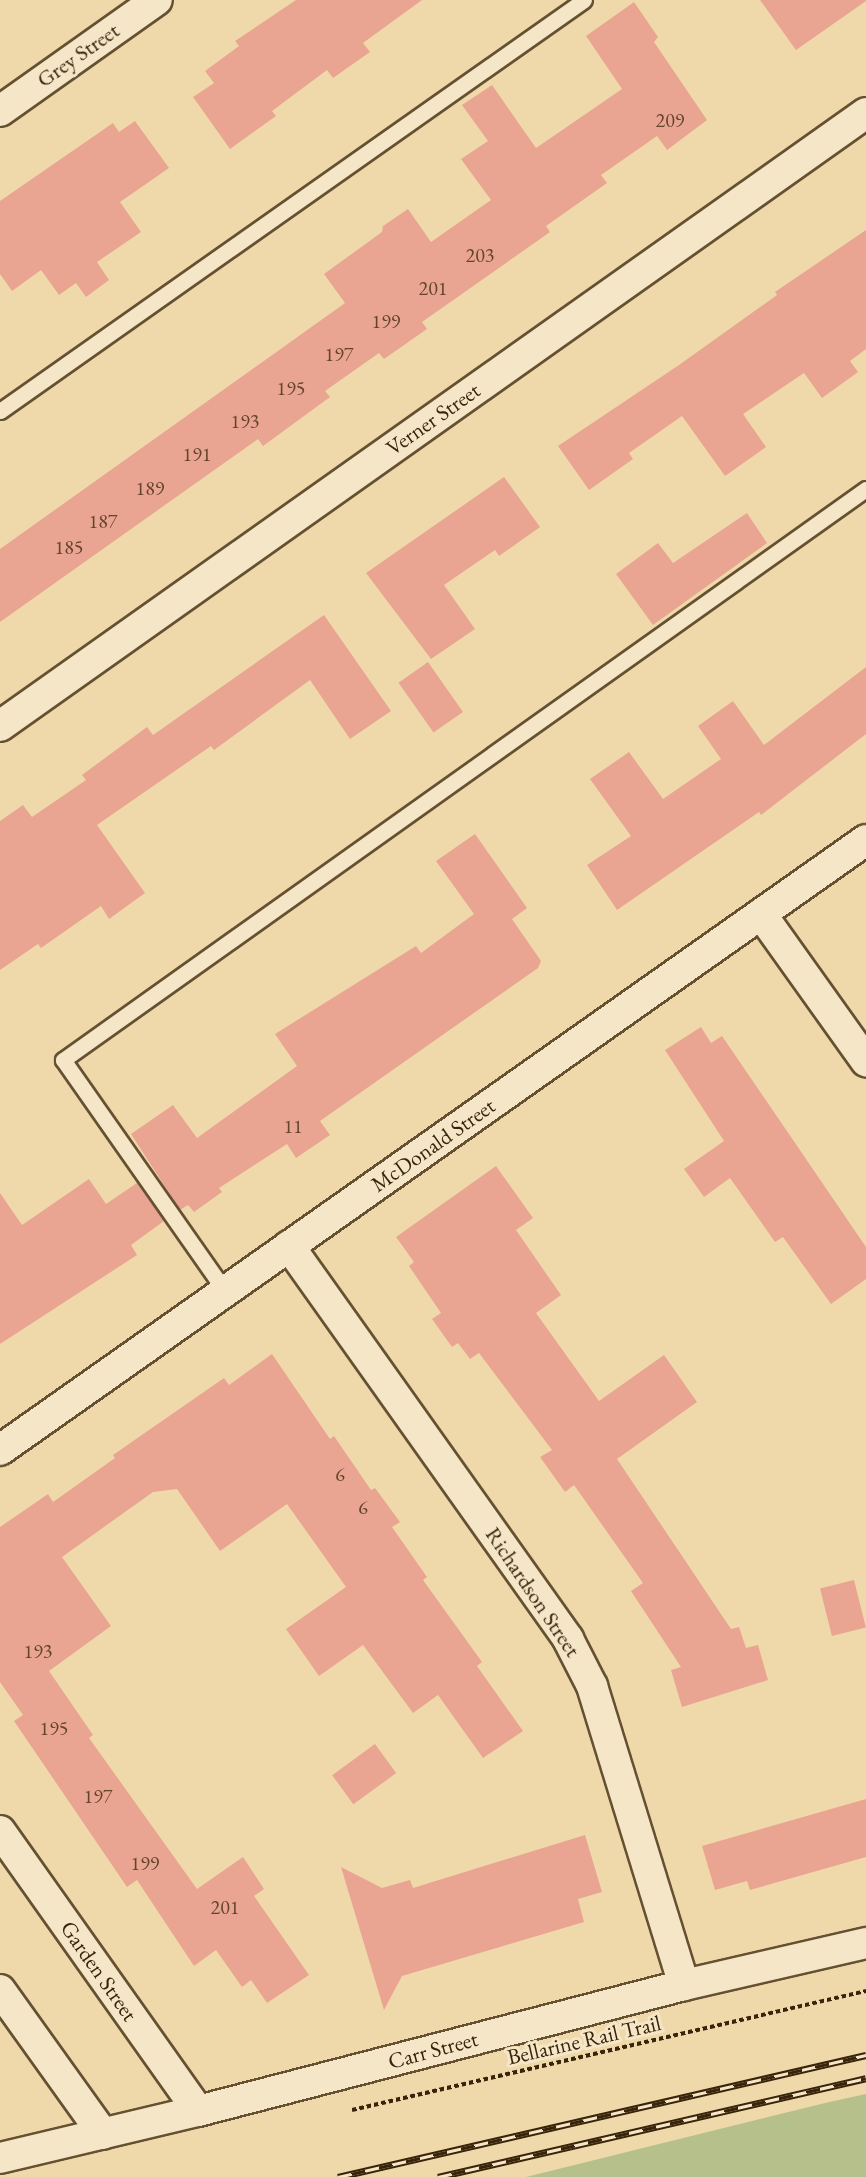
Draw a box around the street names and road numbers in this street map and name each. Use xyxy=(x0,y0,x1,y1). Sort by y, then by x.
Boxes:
street label: Grey Street xyxy=(32,17,124,93)
street label: Verner Street xyxy=(381,377,485,461)
street label: McDonald Street xyxy=(366,1093,500,1197)
street label: Richardson Street xyxy=(480,1522,586,1662)
street label: Garden Street xyxy=(55,1916,143,2026)
street label: Bellarine Rail Trail xyxy=(505,2009,663,2071)
street label: Carr Street xyxy=(385,2025,481,2075)

